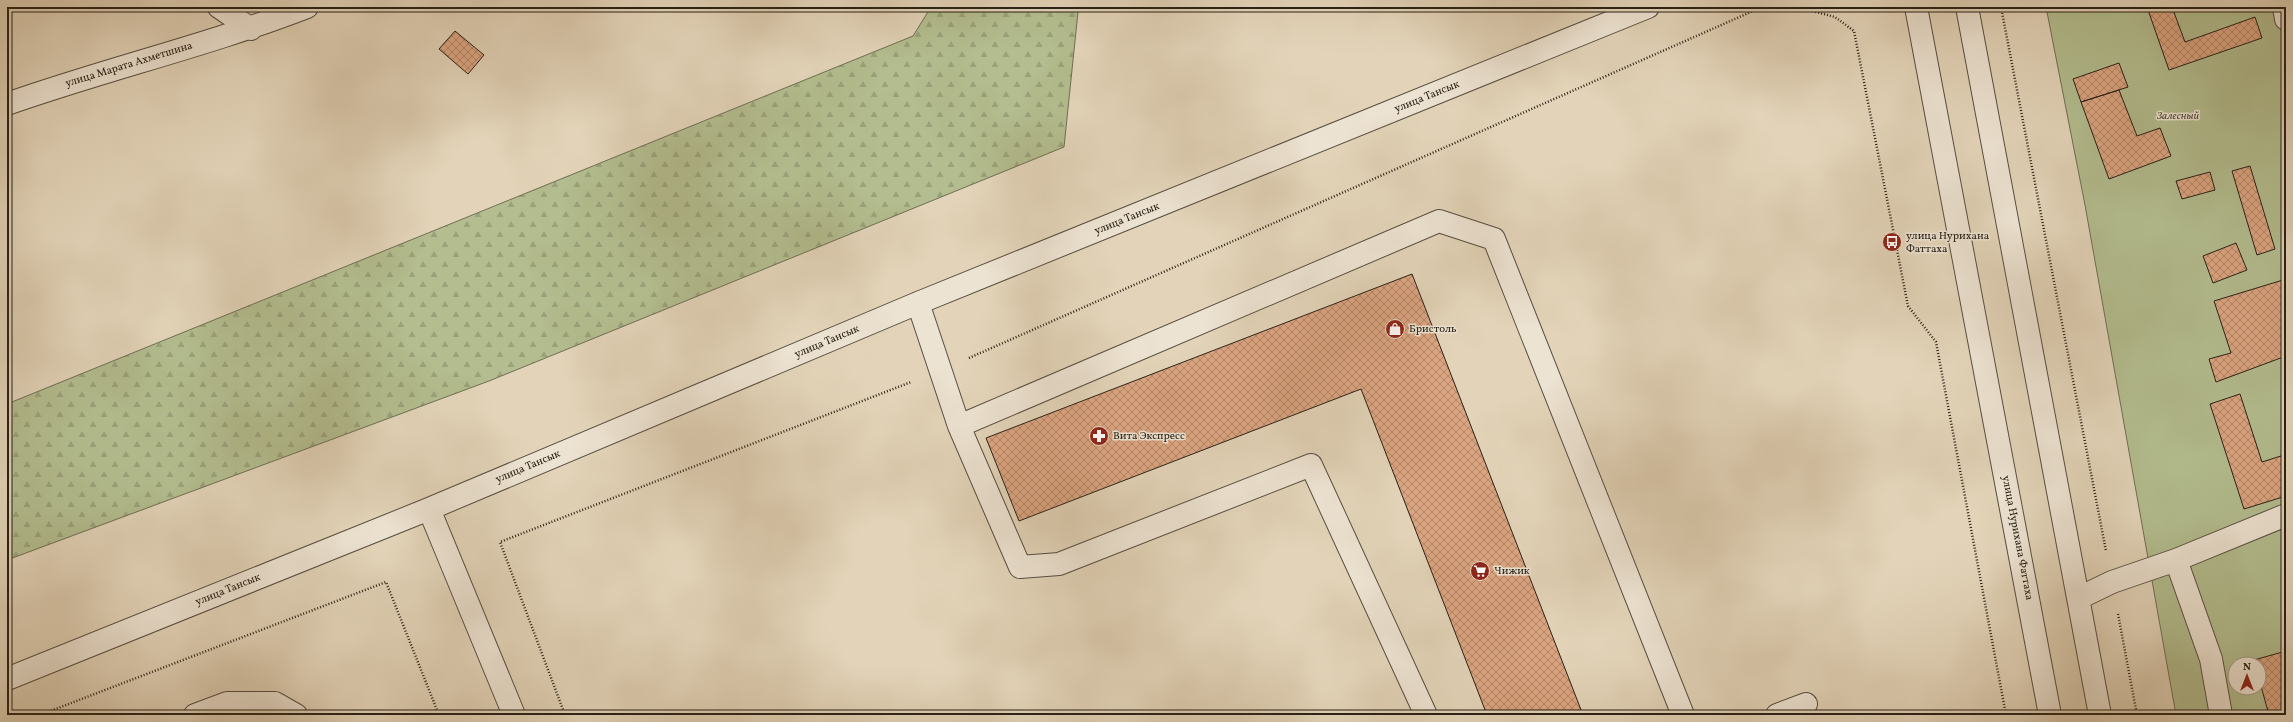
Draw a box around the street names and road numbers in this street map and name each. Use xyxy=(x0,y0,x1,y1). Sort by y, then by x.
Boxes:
street label: улица Марата Ахметшина xyxy=(64,38,195,92)
street label: улица Тансык xyxy=(1392,77,1462,117)
street label: улица Тансык xyxy=(1092,199,1162,239)
street label: улица Тансык xyxy=(792,322,862,362)
street label: улица Тансык xyxy=(493,447,563,487)
street label: улица Нурихана Фаттаха xyxy=(1998,474,2037,602)
street label: улица Тансык xyxy=(193,570,263,610)

